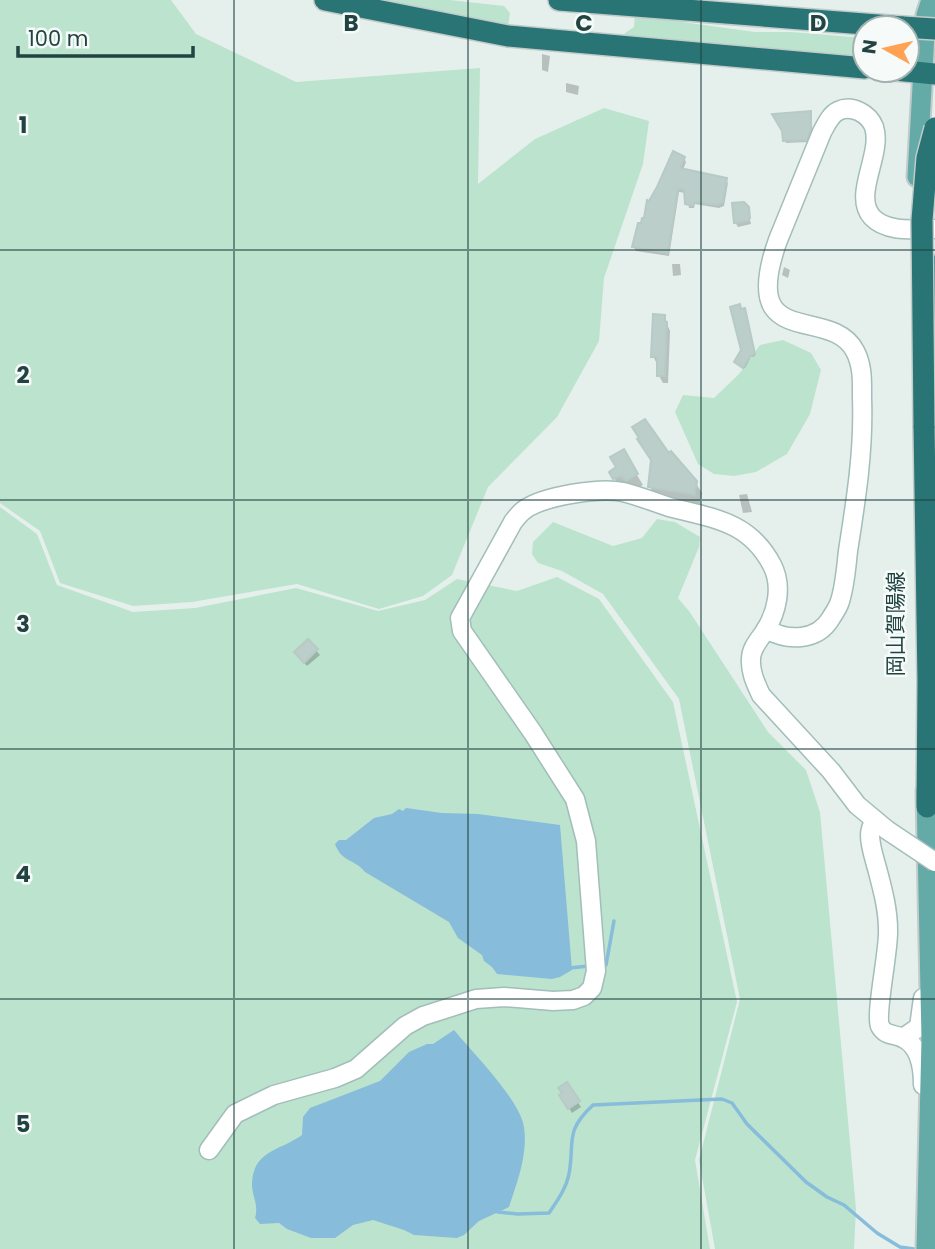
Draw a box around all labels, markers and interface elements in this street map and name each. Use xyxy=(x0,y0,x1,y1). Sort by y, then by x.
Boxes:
text: B xyxy=(343,7,359,39)
text: C xyxy=(575,7,593,39)
text: D xyxy=(810,7,826,39)
scale bar xyxy=(18,14,192,58)
north arrow xyxy=(851,14,921,84)
text: 100 m xyxy=(28,24,88,53)
text: N xyxy=(855,38,884,56)
text: 1 xyxy=(19,109,27,141)
text: 2 xyxy=(16,359,30,391)
street label: 岡山賀陽線 xyxy=(881,572,910,677)
text: 3 xyxy=(16,608,30,640)
text: 4 xyxy=(15,858,31,890)
text: 5 xyxy=(16,1108,30,1140)

